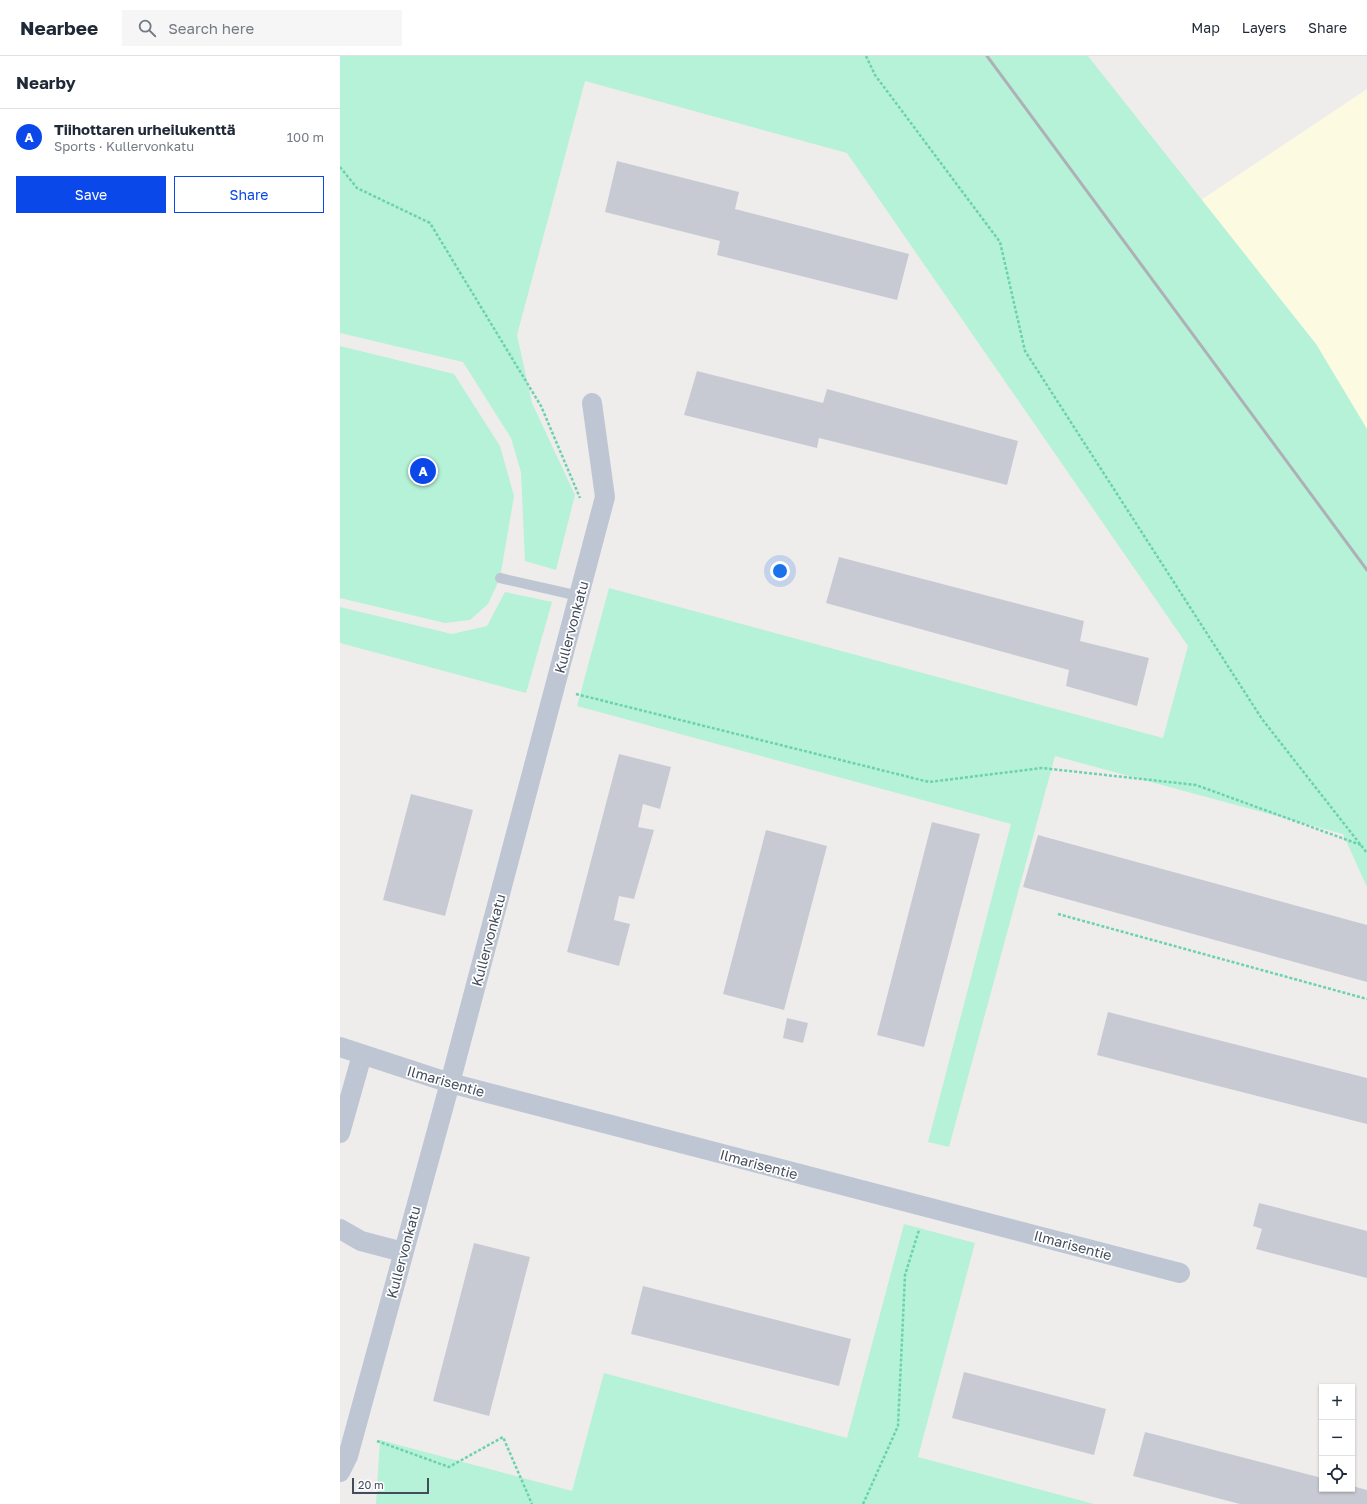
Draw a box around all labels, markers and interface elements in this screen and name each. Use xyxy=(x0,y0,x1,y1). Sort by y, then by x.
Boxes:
search box xyxy=(122,10,402,46)
text: Nearbee xyxy=(20,16,98,39)
icon: search xyxy=(136,17,158,39)
text: Search here xyxy=(168,19,254,37)
text: Map xyxy=(1191,19,1220,36)
text: Layers xyxy=(1242,19,1286,36)
text: Share xyxy=(1308,19,1347,36)
text: Nearby xyxy=(16,72,76,93)
text: Tiihottaren urheilukenttä xyxy=(54,120,236,138)
text: A xyxy=(24,129,34,145)
text: 100 m xyxy=(287,129,324,145)
text: Sports · Kullervonkatu xyxy=(54,138,194,154)
button: Save xyxy=(16,176,166,213)
button: Share xyxy=(174,176,324,213)
pin: A xyxy=(410,456,436,486)
your location xyxy=(770,561,790,581)
street label: Kullervonkatu xyxy=(551,579,591,675)
street label: Kullervonkatu xyxy=(468,892,508,988)
street label: Ilmarisentie xyxy=(405,1062,487,1100)
street label: Ilmarisentie xyxy=(718,1145,800,1183)
street label: Kullervonkatu xyxy=(383,1204,423,1300)
street label: Ilmarisentie xyxy=(1032,1226,1114,1264)
map controls xyxy=(1319,1384,1355,1492)
button: + xyxy=(1319,1384,1355,1420)
button: − xyxy=(1319,1420,1355,1456)
button: locate xyxy=(1319,1456,1355,1492)
scale bar xyxy=(352,1476,429,1495)
text: 20 m xyxy=(358,1478,384,1491)

